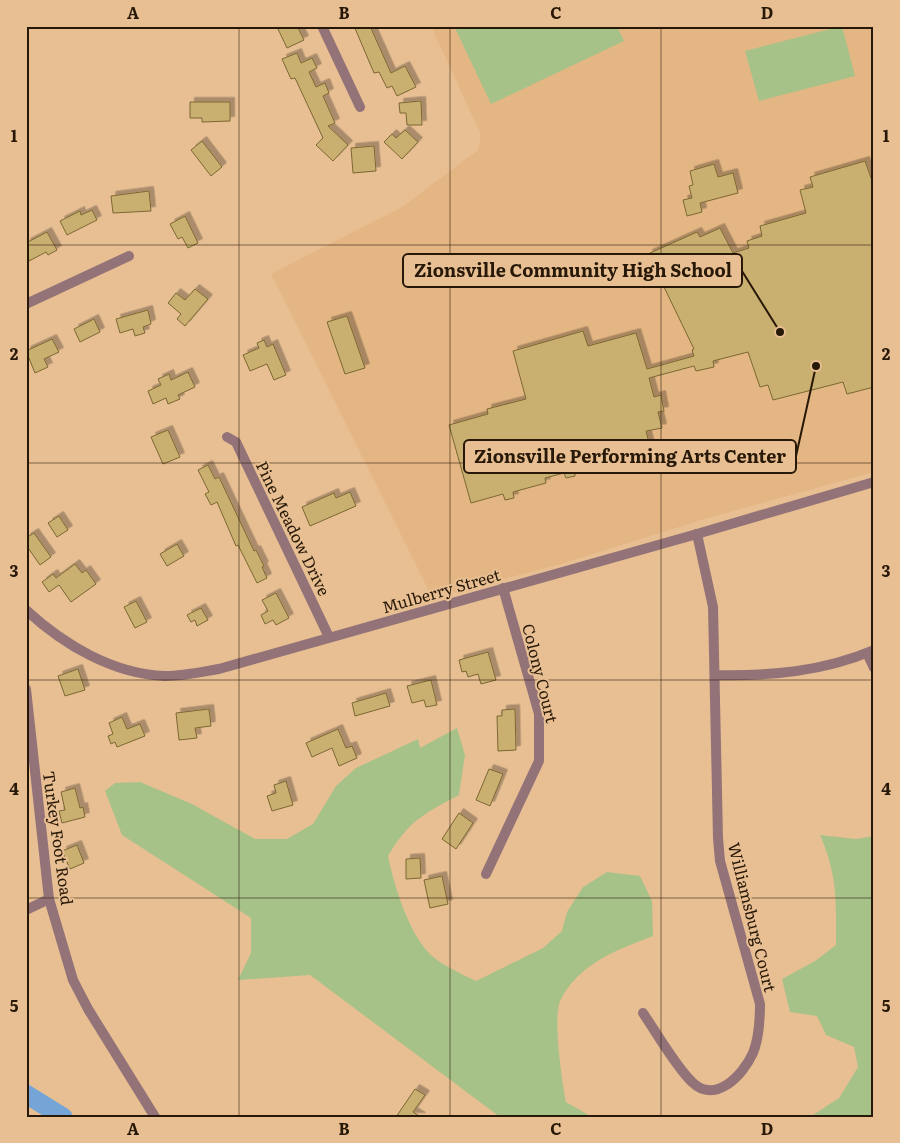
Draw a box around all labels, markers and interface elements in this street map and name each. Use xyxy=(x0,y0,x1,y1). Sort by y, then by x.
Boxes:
text: A xyxy=(127,0,139,24)
text: B xyxy=(338,0,350,24)
text: C xyxy=(550,0,562,24)
text: D xyxy=(761,0,773,24)
text: 1 xyxy=(11,123,18,147)
text: 1 xyxy=(883,123,890,147)
callout: Zionsville Community High School xyxy=(403,254,742,287)
text: Zionsville Community High School xyxy=(414,256,733,283)
text: 2 xyxy=(10,341,19,365)
text: 2 xyxy=(882,341,891,365)
callout: Zionsville Performing Arts Center xyxy=(464,440,796,473)
text: Zionsville Performing Arts Center xyxy=(474,442,786,469)
street label: Pine Meadow Drive xyxy=(251,457,337,599)
text: 3 xyxy=(10,558,19,582)
text: 3 xyxy=(882,558,891,582)
street label: Mulberry Street xyxy=(379,562,503,618)
street label: Colony Court xyxy=(517,621,565,726)
street label: Turkey Foot Road xyxy=(38,769,80,907)
text: 4 xyxy=(9,776,19,800)
text: 4 xyxy=(881,776,891,800)
street label: Williamsburg Court xyxy=(723,840,783,995)
text: 5 xyxy=(10,993,19,1017)
text: 5 xyxy=(882,993,891,1017)
text: A xyxy=(127,1116,139,1140)
text: B xyxy=(338,1116,350,1140)
text: C xyxy=(550,1116,562,1140)
text: D xyxy=(761,1116,773,1140)

